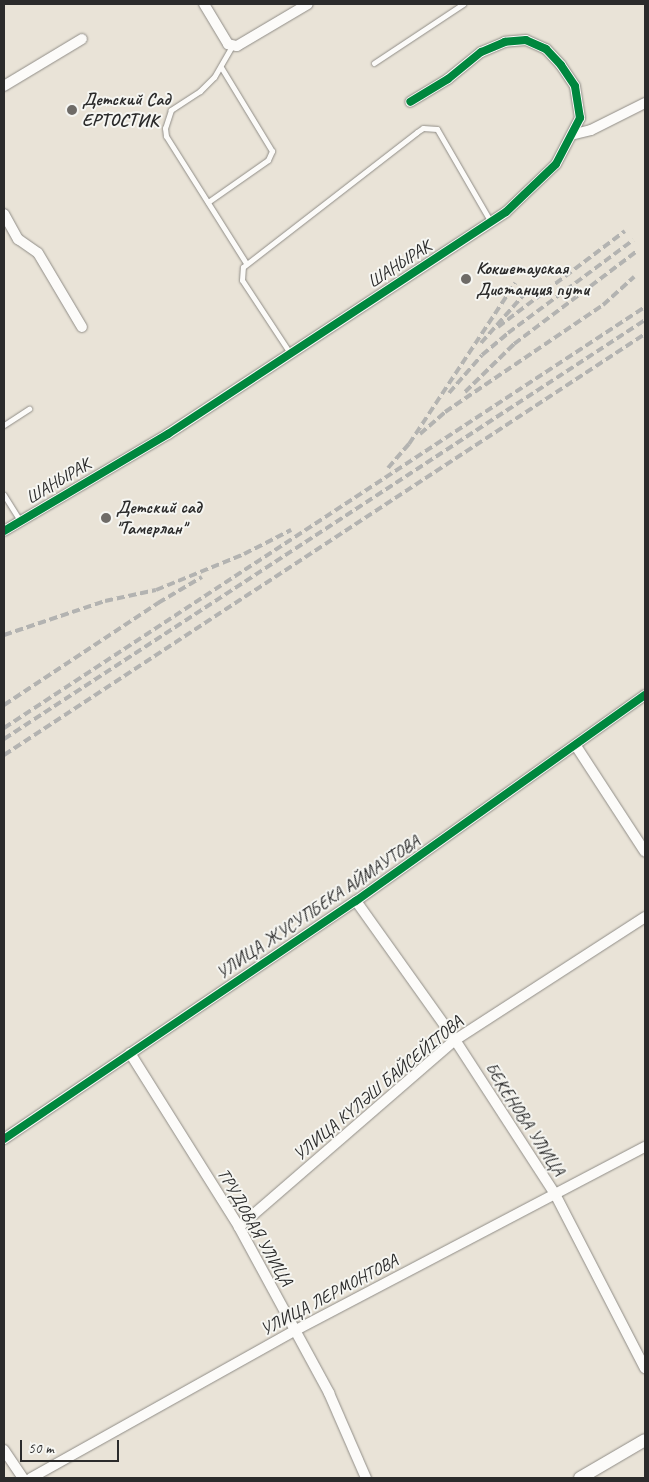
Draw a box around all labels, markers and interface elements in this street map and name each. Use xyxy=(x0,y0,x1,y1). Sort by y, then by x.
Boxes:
place label: Детский Сад ЕРТОСТИК xyxy=(82,89,170,132)
marker: Детский Сад ЕРТОСТИК xyxy=(66,104,78,116)
street label: ШАНЫРАК xyxy=(363,236,435,292)
place label: Кокшетауская Дистанция пути xyxy=(476,258,590,300)
marker: Кокшетауская Дистанция пути xyxy=(460,273,472,285)
street label: ШАНЫРАК xyxy=(22,453,94,509)
place label: Детский сад "Тамерлан" xyxy=(116,497,201,540)
marker: Детский сад "Тамерлан" xyxy=(100,512,112,524)
street label: УЛИЦА ЖУСУПБЕКА АЙМАУТОВА xyxy=(213,831,423,983)
street label: УЛИЦА КҮЛӘШ БАЙСЕЙІТОВА xyxy=(289,1011,467,1165)
street label: БЕКЕНОВА УЛИЦА xyxy=(480,1058,570,1180)
street label: ТРУДОВАЯ УЛИЦА xyxy=(213,1164,297,1290)
street label: УЛИЦА ЛЕРМОНТОВА xyxy=(256,1250,402,1340)
scale bar xyxy=(22,1430,121,1462)
text: 50 m xyxy=(28,1439,54,1458)

